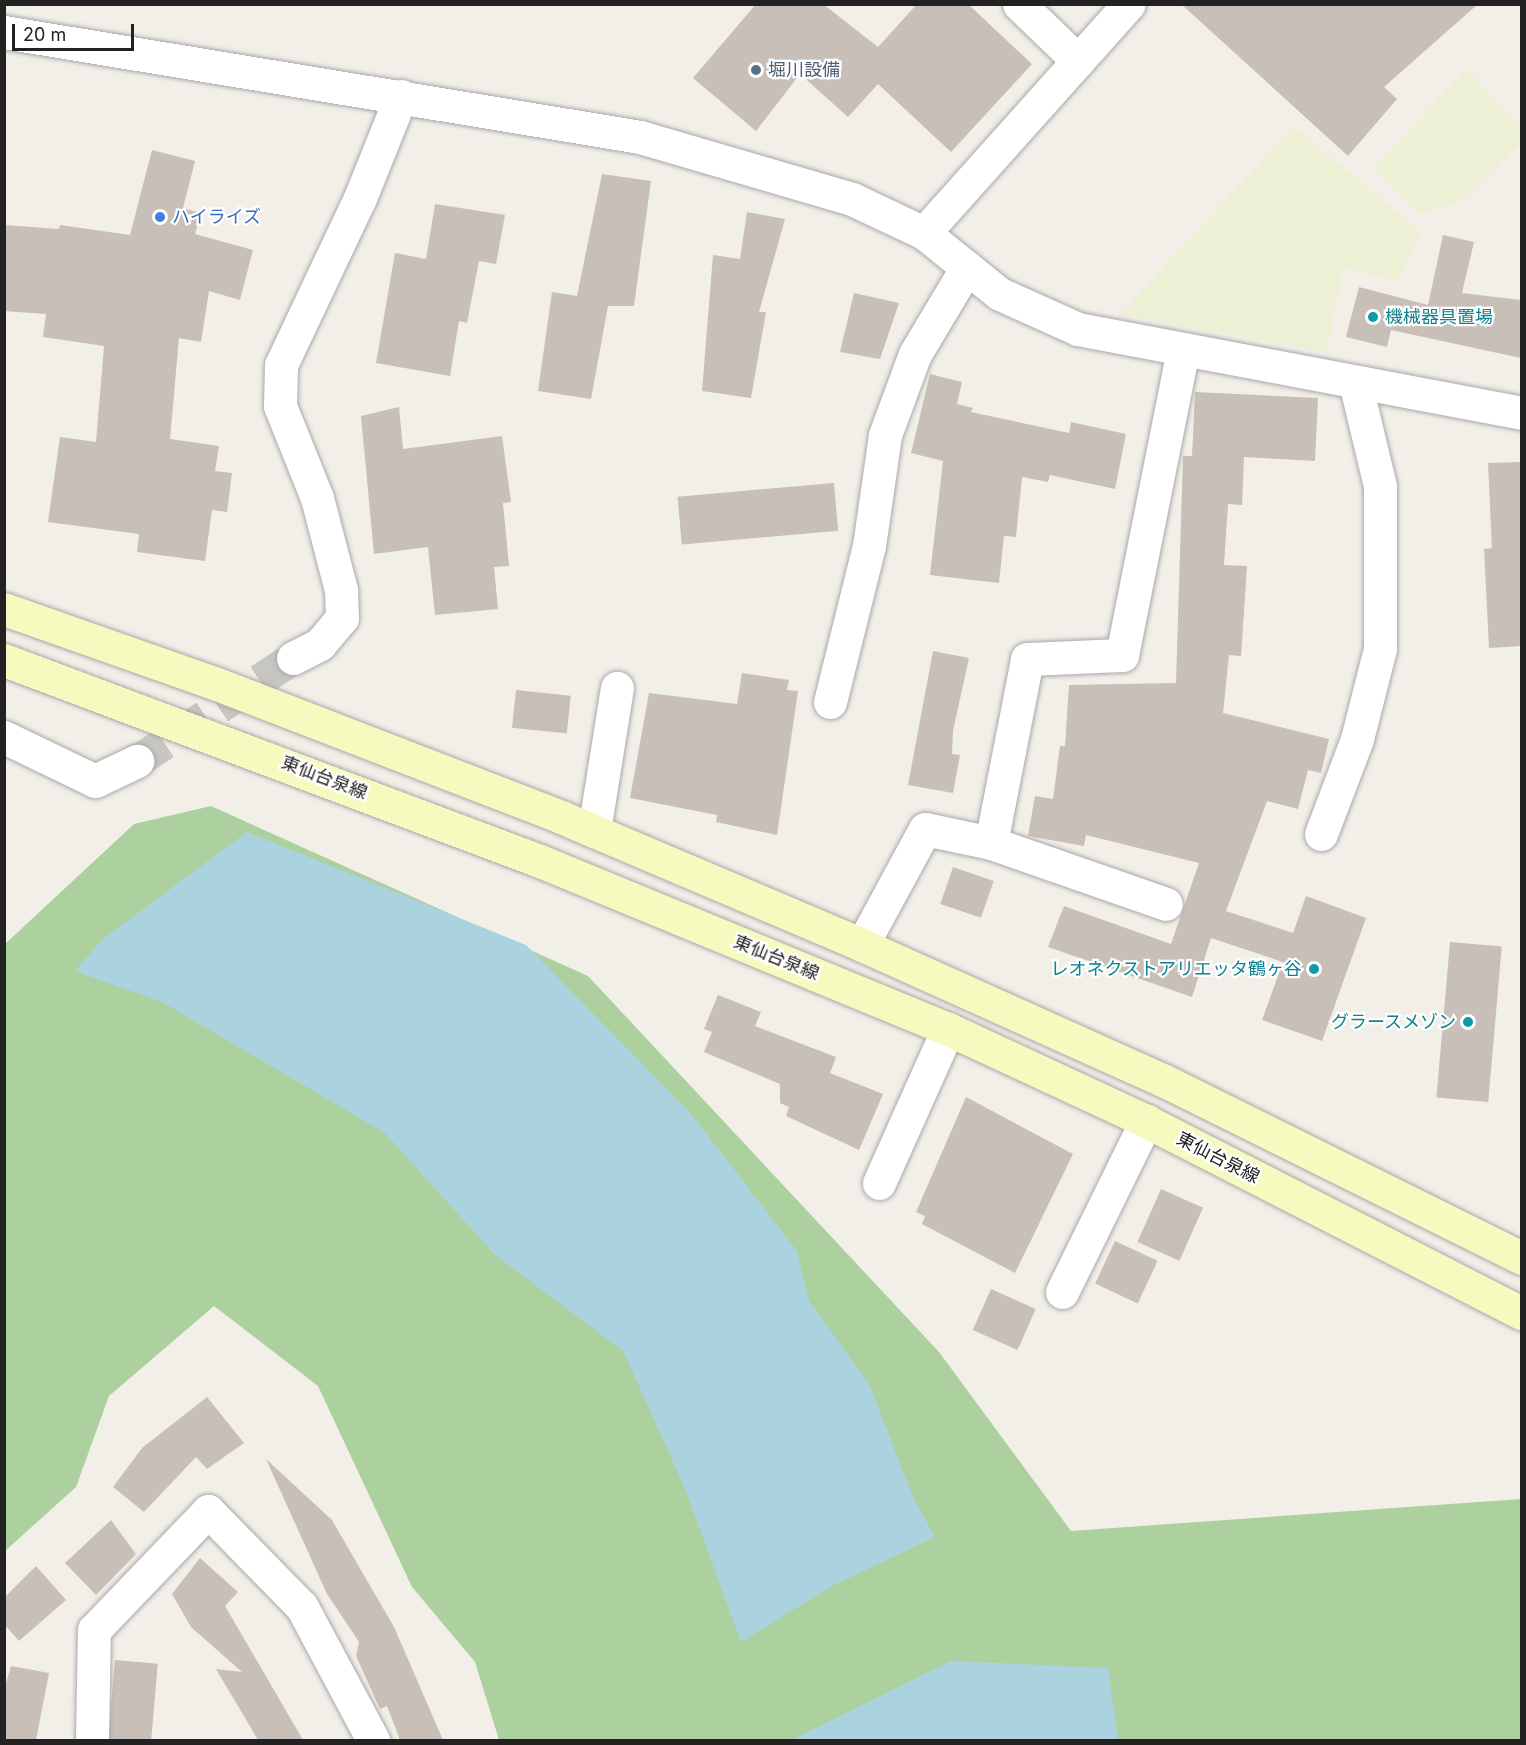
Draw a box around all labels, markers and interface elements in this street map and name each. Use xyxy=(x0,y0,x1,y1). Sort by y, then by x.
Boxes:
scale bar xyxy=(15,12,136,50)
text: 20 m xyxy=(23,24,66,45)
place label: 堀川設備 xyxy=(768,59,840,81)
marker: 堀川設備 xyxy=(749,63,763,77)
place label: ハイライズ xyxy=(172,206,262,228)
marker: ハイライズ xyxy=(153,210,167,224)
place label: 機械器具置場 xyxy=(1385,306,1493,328)
marker: 機械器具置場 xyxy=(1366,310,1380,324)
street label: 東仙台泉線 xyxy=(278,752,370,804)
street label: 東仙台泉線 xyxy=(730,931,822,985)
place label: レオネクストアリエッタ鶴ヶ谷 xyxy=(1050,958,1302,980)
marker: レオネクストアリエッタ鶴ヶ谷 xyxy=(1307,962,1321,976)
place label: グラースメゾン xyxy=(1330,1011,1456,1033)
marker: グラースメゾン xyxy=(1461,1015,1475,1029)
street label: 東仙台泉線 xyxy=(1173,1128,1263,1188)

